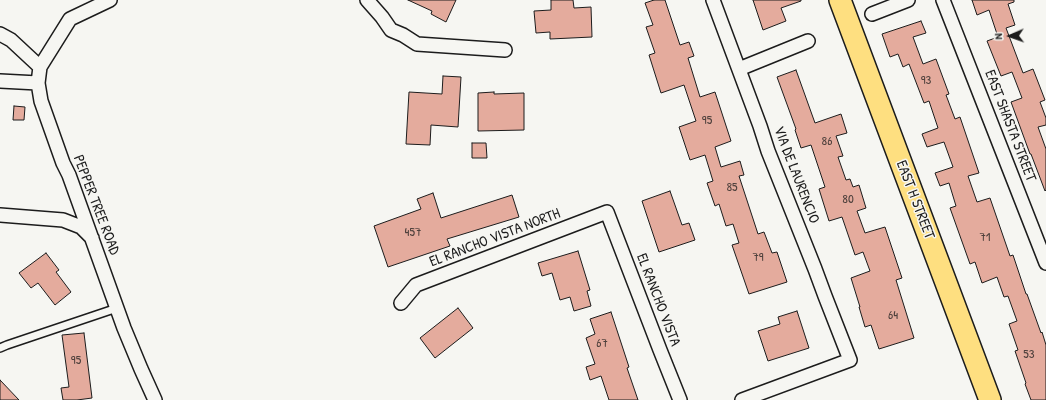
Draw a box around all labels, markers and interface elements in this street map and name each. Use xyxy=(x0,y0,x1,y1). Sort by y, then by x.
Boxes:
north arrow xyxy=(990,16,1030,56)
text: N xyxy=(991,33,1005,40)
street label: EAST SHASTA STREET xyxy=(980,68,1040,184)
house number: 93 xyxy=(921,73,931,89)
house number: 95 xyxy=(702,113,712,129)
street label: VIA DE LAURENCIO xyxy=(769,124,823,226)
house number: 86 xyxy=(822,134,832,150)
street label: PEPPER TREE ROAD xyxy=(69,153,123,257)
street label: EAST H STREET xyxy=(892,158,938,242)
house number: 85 xyxy=(726,180,738,196)
house number: 80 xyxy=(842,192,854,208)
street label: EL RANCHO VISTA NORTH xyxy=(427,205,563,271)
house number: 457 xyxy=(405,225,421,241)
house number: 71 xyxy=(979,230,991,246)
house number: 79 xyxy=(752,250,764,266)
street label: EL RANCHO VISTA xyxy=(632,251,684,349)
house number: 64 xyxy=(888,308,898,324)
house number: 67 xyxy=(596,336,608,352)
house number: 53 xyxy=(1023,347,1035,363)
house number: 95 xyxy=(71,353,81,369)

